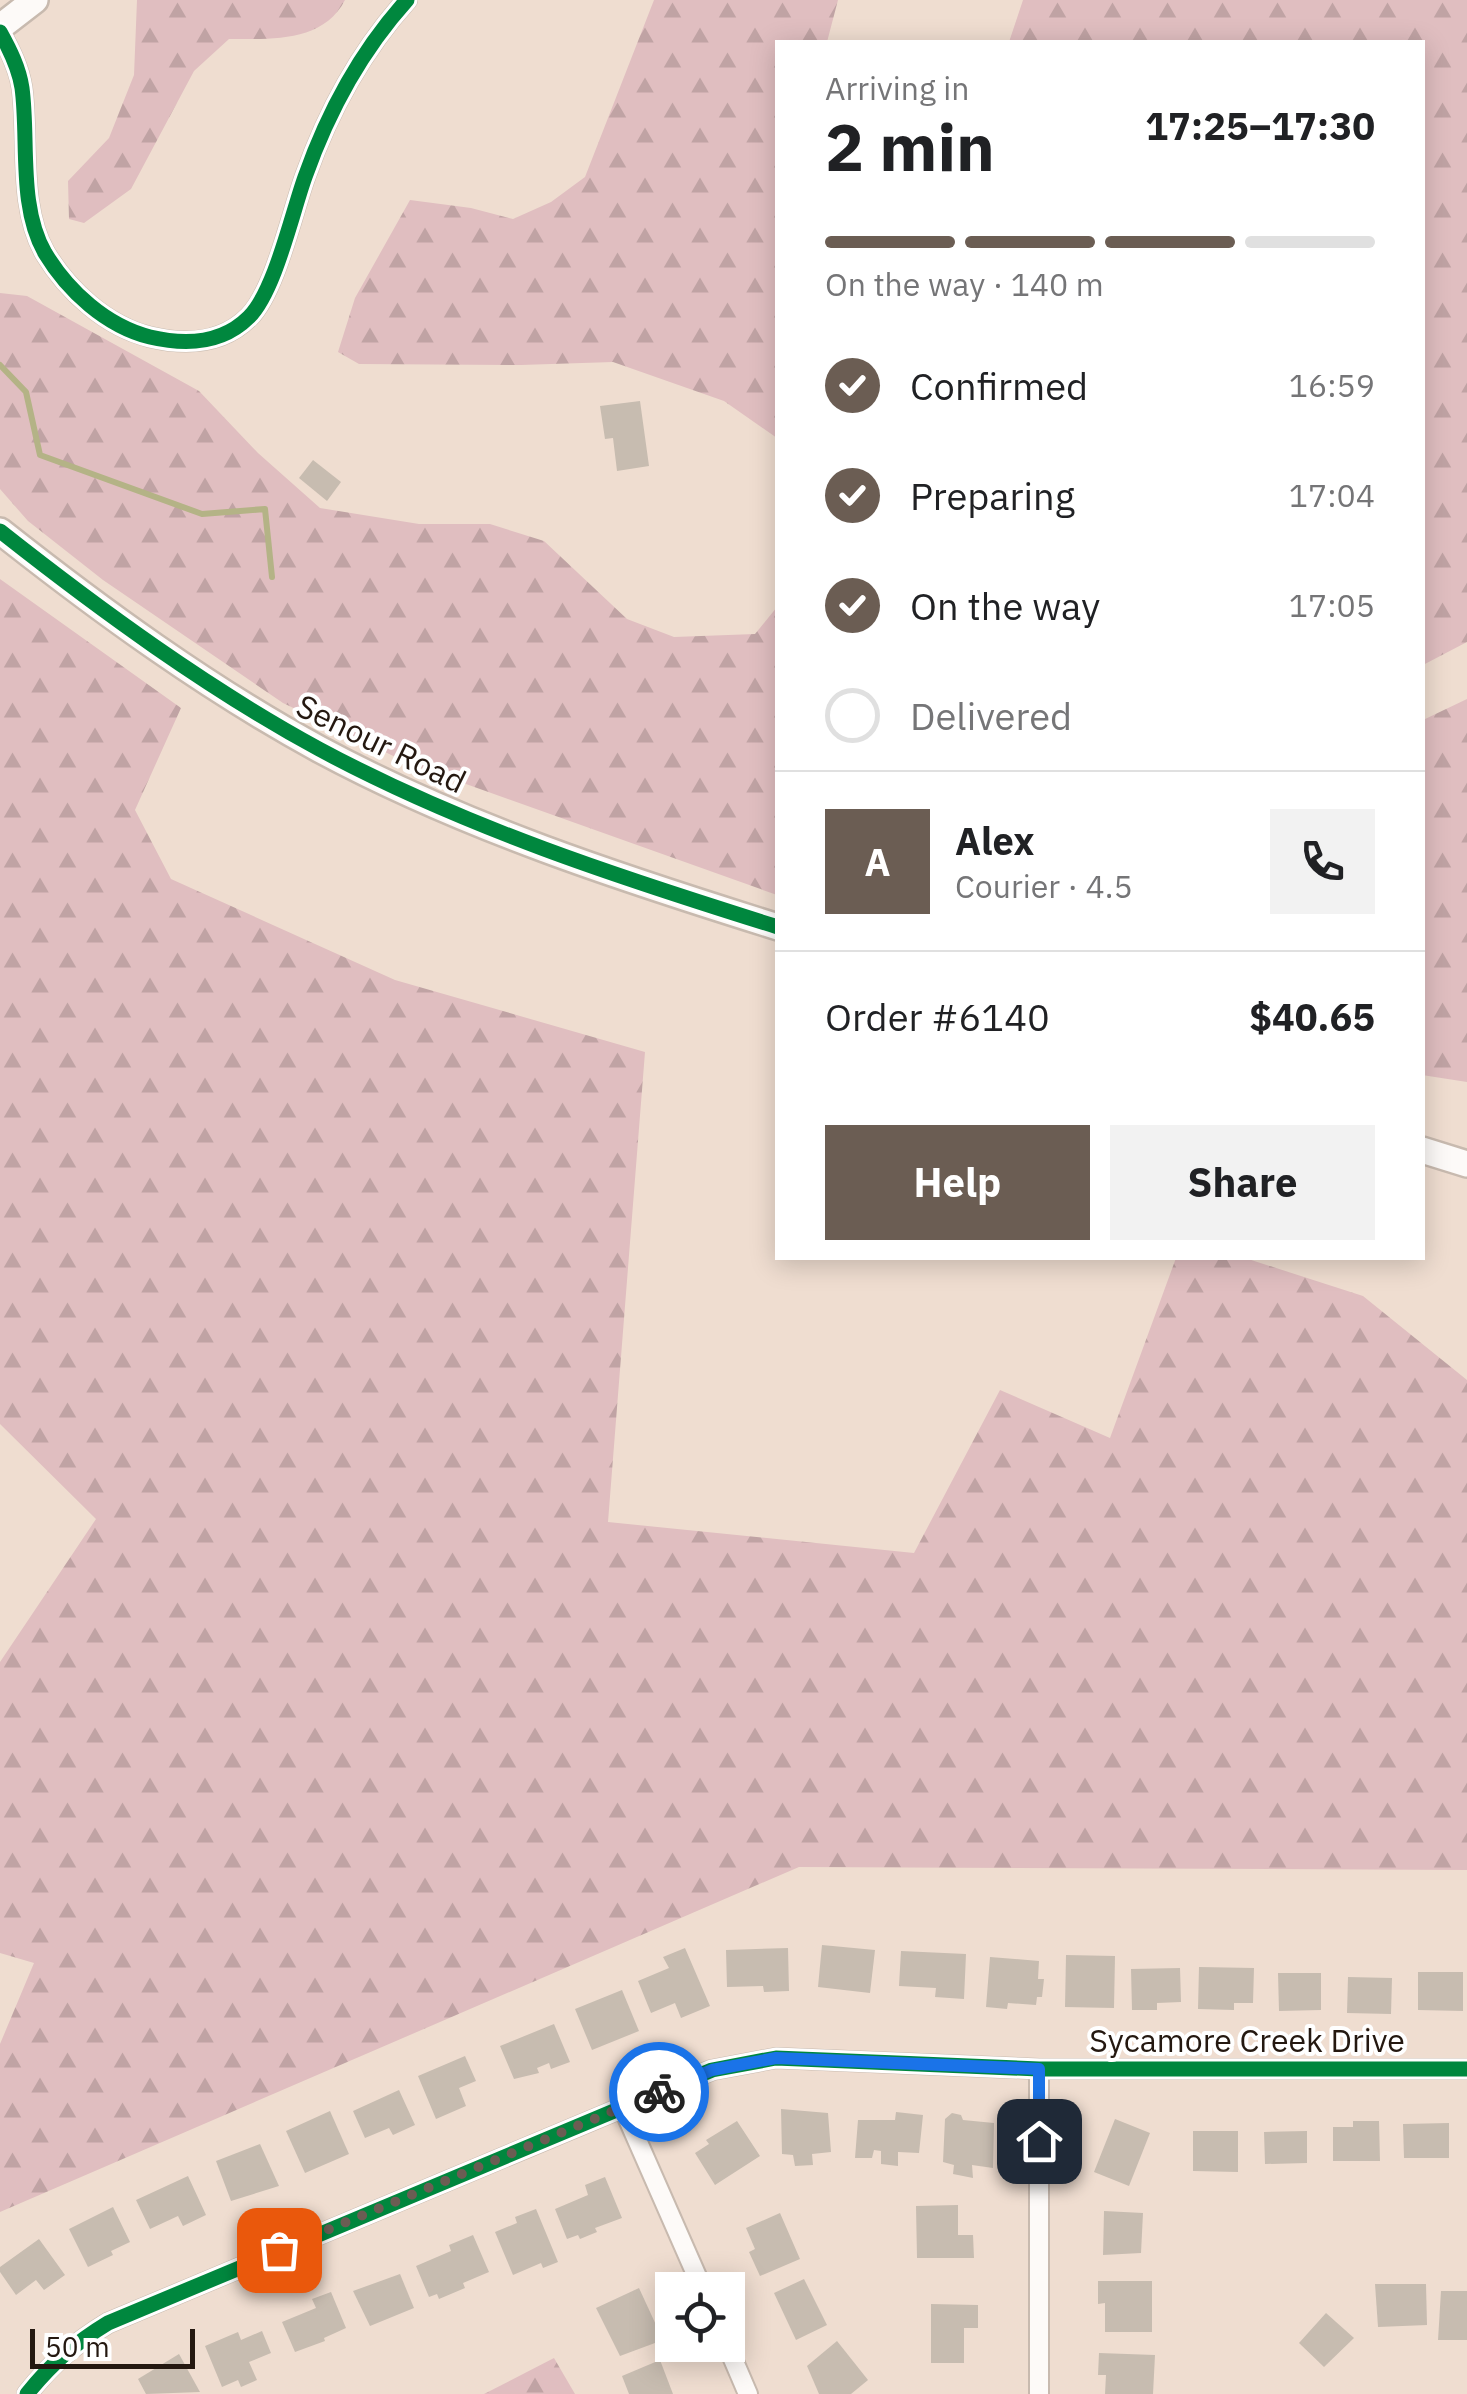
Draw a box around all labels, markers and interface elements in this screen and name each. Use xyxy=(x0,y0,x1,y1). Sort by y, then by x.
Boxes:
text: Arriving in xyxy=(825,67,970,109)
text: 17:25–17:30 xyxy=(1145,101,1375,150)
text: 2 min xyxy=(825,104,995,189)
text: On the way · 140 m xyxy=(825,263,1104,305)
icon: check xyxy=(825,358,880,413)
text: Confirmed xyxy=(910,361,1088,410)
text: 16:59 xyxy=(1289,364,1375,406)
icon: check xyxy=(825,468,880,523)
text: Preparing xyxy=(910,471,1075,520)
text: 17:04 xyxy=(1289,474,1375,516)
icon: check xyxy=(825,578,880,633)
text: On the way xyxy=(910,581,1100,630)
text: 17:05 xyxy=(1289,584,1375,626)
street label: Senour Road xyxy=(290,684,473,802)
text: Delivered xyxy=(910,691,1072,740)
button: phone xyxy=(1270,809,1375,914)
text: Alex xyxy=(955,816,1035,865)
text: A xyxy=(864,837,891,886)
text: Courier · 4.5 xyxy=(955,865,1133,907)
text: Order #6140 xyxy=(825,992,1050,1041)
text: $40.65 xyxy=(1249,992,1375,1041)
button: Help xyxy=(825,1125,1090,1240)
button: Share xyxy=(1110,1125,1375,1240)
street label: Sycamore Creek Drive xyxy=(1089,2019,1405,2061)
courier xyxy=(609,2042,709,2142)
icon: bike xyxy=(632,2065,687,2120)
pin xyxy=(997,2099,1082,2184)
icon: home xyxy=(1012,2114,1067,2169)
pin xyxy=(237,2208,322,2293)
icon: bag xyxy=(252,2223,307,2278)
map controls xyxy=(655,2272,745,2362)
button: locate xyxy=(655,2272,745,2362)
scale bar xyxy=(30,2324,195,2368)
text: 50 m xyxy=(45,2328,110,2365)

